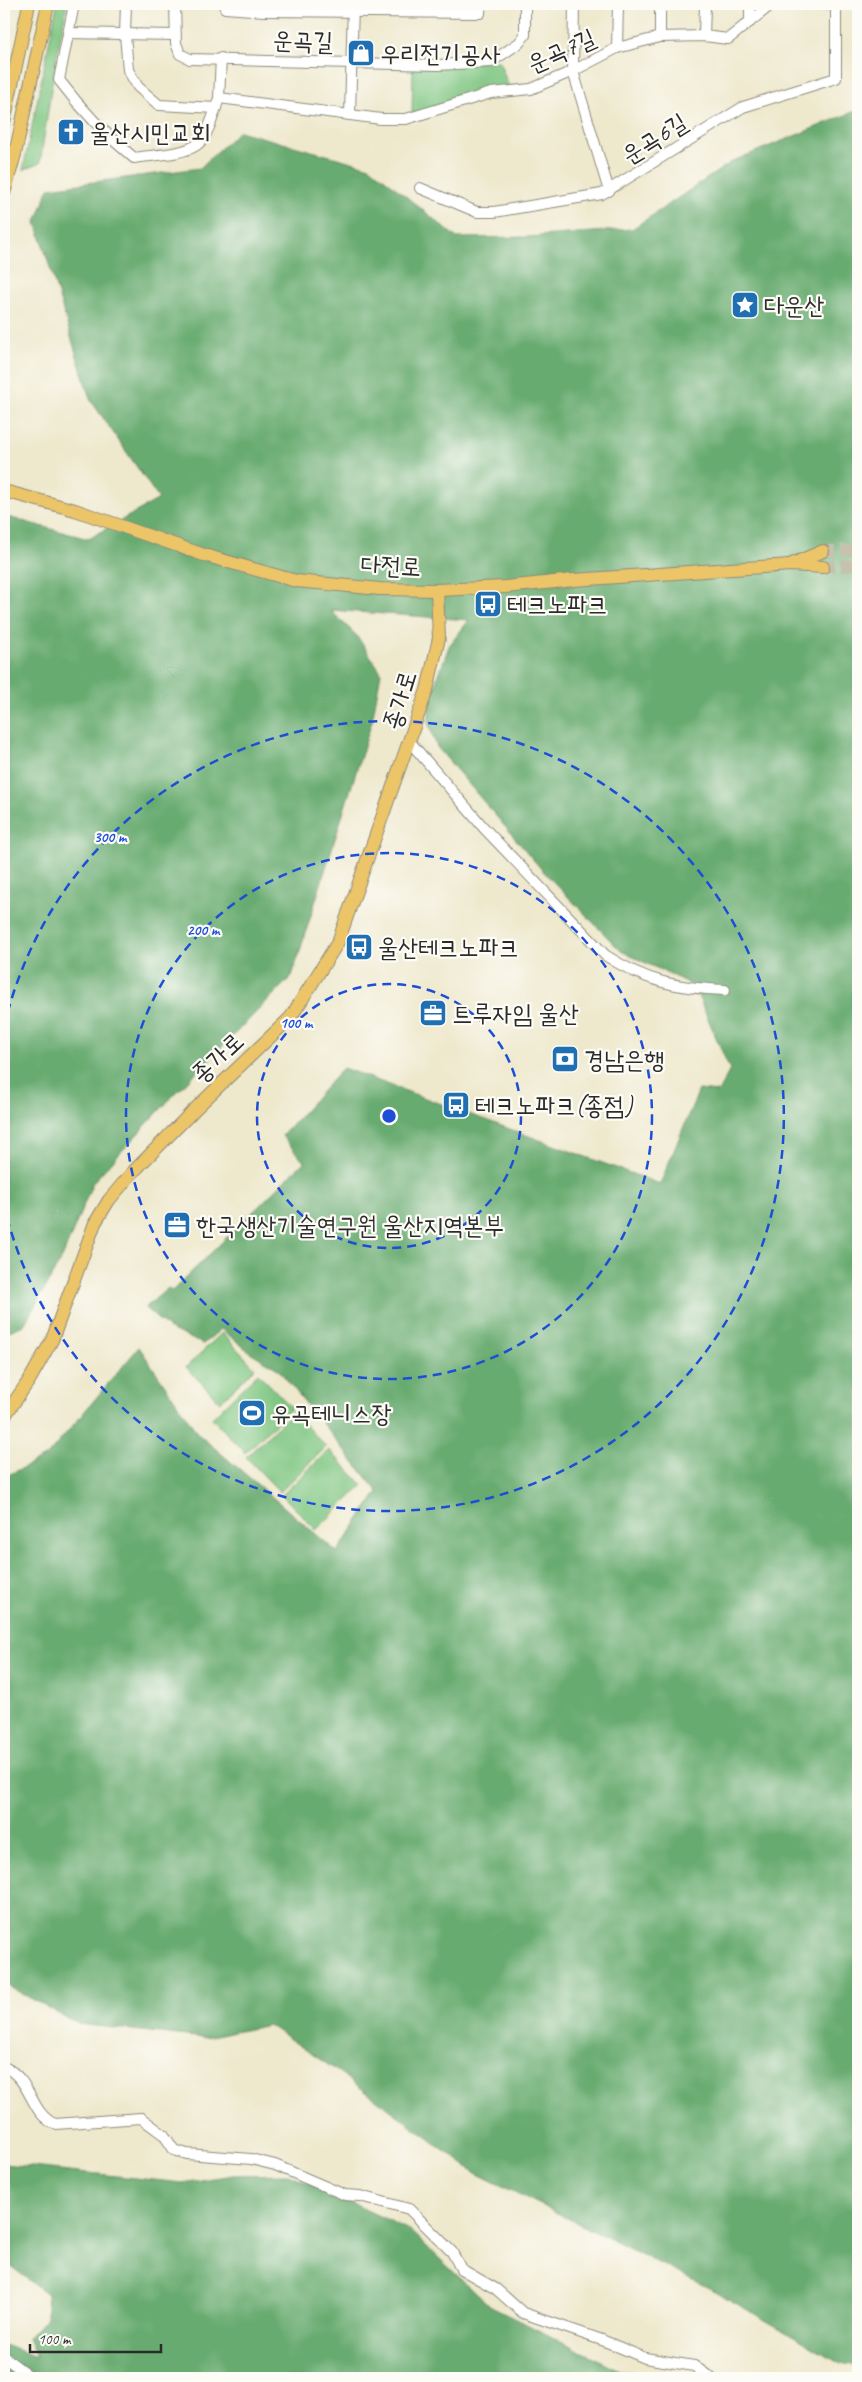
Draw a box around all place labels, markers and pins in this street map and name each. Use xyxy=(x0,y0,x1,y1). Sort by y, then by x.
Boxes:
shop icon: 우리전기공사 xyxy=(346,38,376,68)
place label: 우리전기공사 xyxy=(380,38,501,70)
church icon: 울산시민교회 xyxy=(56,117,86,147)
place label: 울산시민교회 xyxy=(90,117,211,149)
place icon: 다운산 xyxy=(730,290,760,320)
place label: 다운산 xyxy=(764,290,824,322)
bus stop icon: 테크노파크 xyxy=(473,589,503,619)
place label: 테크노파크 xyxy=(507,589,608,621)
bus stop icon: 울산테크노파크 xyxy=(344,932,374,962)
place label: 울산테크노파크 xyxy=(378,932,519,964)
office icon: 트루자임 울산 xyxy=(418,998,448,1028)
place label: 트루자임 울산 xyxy=(452,998,579,1030)
bank icon: 경남은행 xyxy=(550,1044,580,1074)
place label: 경남은행 xyxy=(584,1044,664,1076)
bus stop icon: 테크노파크(종점) xyxy=(441,1090,471,1120)
place label: 테크노파크(종점) xyxy=(475,1090,634,1122)
centre of rings xyxy=(380,1107,398,1125)
office icon: 한국생산기술연구원 울산지역본부 xyxy=(162,1210,192,1240)
place label: 한국생산기술연구원 울산지역본부 xyxy=(196,1210,504,1242)
sports icon: 유곡테니스장 xyxy=(237,1398,267,1428)
place label: 유곡테니스장 xyxy=(271,1398,392,1430)

